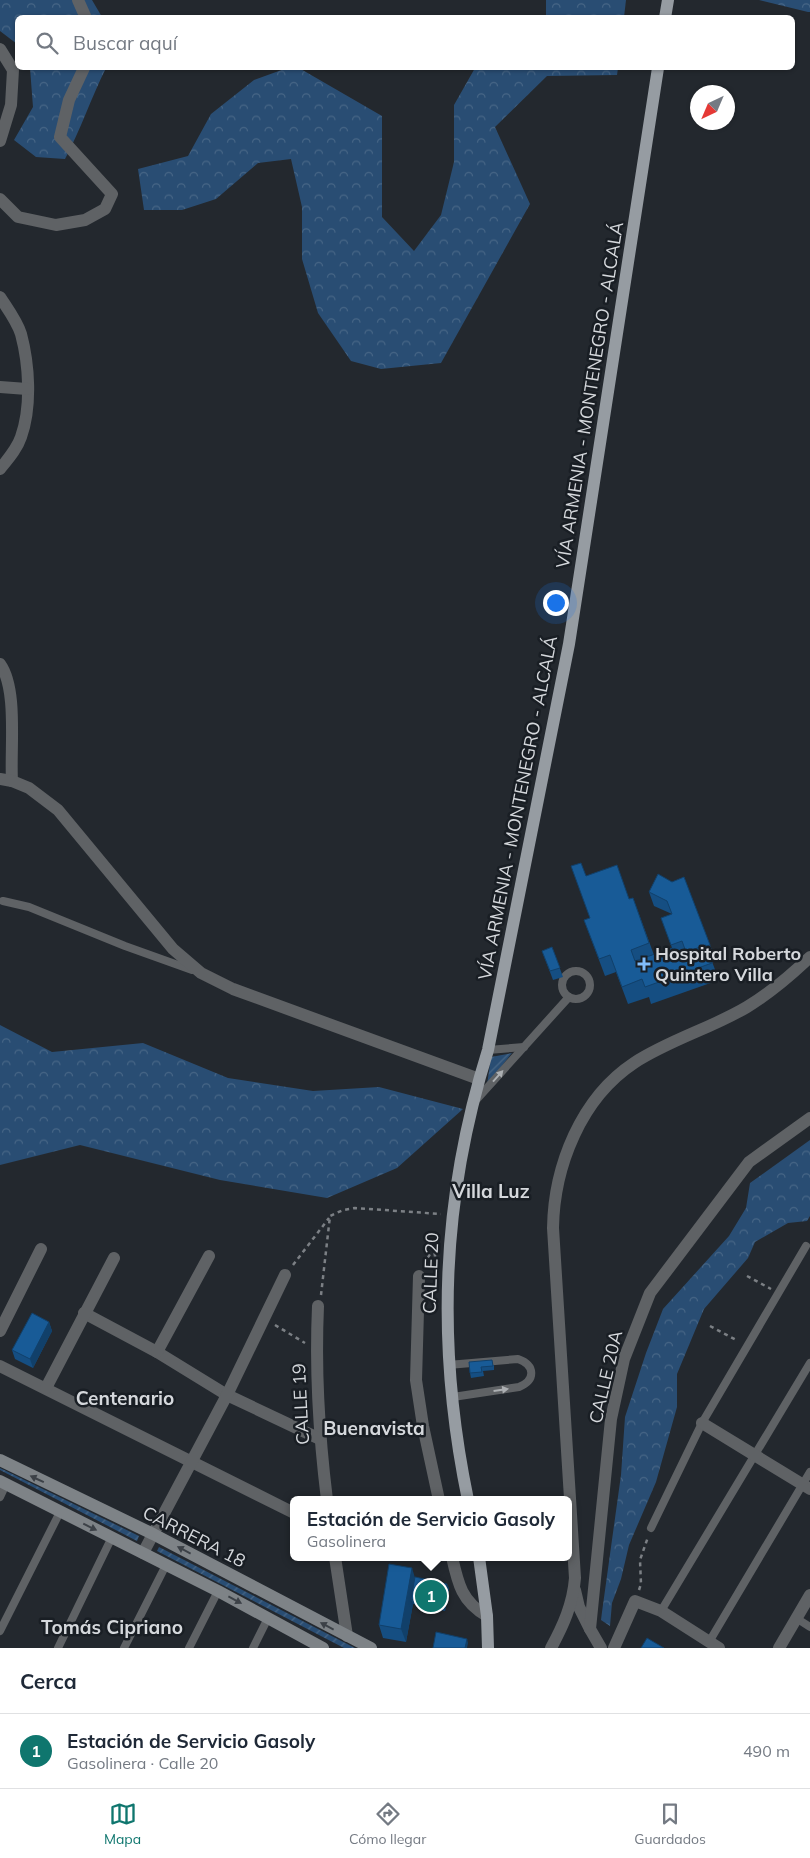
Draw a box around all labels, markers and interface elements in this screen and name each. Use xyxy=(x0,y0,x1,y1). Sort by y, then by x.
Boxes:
search box xyxy=(15,15,795,70)
icon: search xyxy=(33,29,61,57)
text: Buscar aquí xyxy=(73,31,177,55)
north arrow xyxy=(690,85,735,130)
street label: VÍA ARMENIA - MONTENEGRO - ALCALÁ xyxy=(551,220,628,570)
your location xyxy=(543,590,569,616)
street label: VÍA ARMENIA - MONTENEGRO - ALCALÁ xyxy=(473,634,562,982)
place label: Hospital Roberto Quintero Villa xyxy=(655,942,801,986)
marker: Hospital Roberto Quintero Villa xyxy=(637,957,651,971)
one-way arrow xyxy=(492,1070,504,1082)
district label: Villa Luz xyxy=(451,1179,530,1203)
street label: CALLE 20 xyxy=(418,1232,443,1314)
street label: CALLE 20A xyxy=(584,1328,627,1426)
street label: CALLE 19 xyxy=(287,1363,314,1445)
district label: Centenario xyxy=(76,1386,174,1410)
one-way arrow xyxy=(493,1386,509,1394)
district label: Buenavista xyxy=(323,1416,425,1440)
one-way arrow xyxy=(30,1475,44,1483)
popup xyxy=(290,1496,572,1561)
street label: CARRERA 18 xyxy=(139,1501,250,1572)
text: Estación de Servicio Gasoly xyxy=(307,1507,555,1531)
one-way arrow xyxy=(83,1523,97,1531)
text: Gasolinera xyxy=(307,1531,386,1551)
one-way arrow xyxy=(176,1546,191,1554)
pin: 1 xyxy=(415,1577,447,1615)
one-way arrow xyxy=(228,1596,243,1604)
district label: Tomás Cipriano xyxy=(41,1615,183,1639)
one-way arrow xyxy=(320,1622,334,1630)
text: Cerca xyxy=(20,1668,77,1694)
text: Estación de Servicio Gasoly xyxy=(67,1729,315,1753)
text: 1 xyxy=(31,1741,41,1761)
text: 490 m xyxy=(743,1741,790,1761)
text: Gasolinera · Calle 20 xyxy=(67,1753,218,1773)
tab: Mapa xyxy=(104,1800,141,1848)
tab: Cómo llegar xyxy=(349,1800,426,1848)
tab: Guardados xyxy=(634,1800,706,1848)

